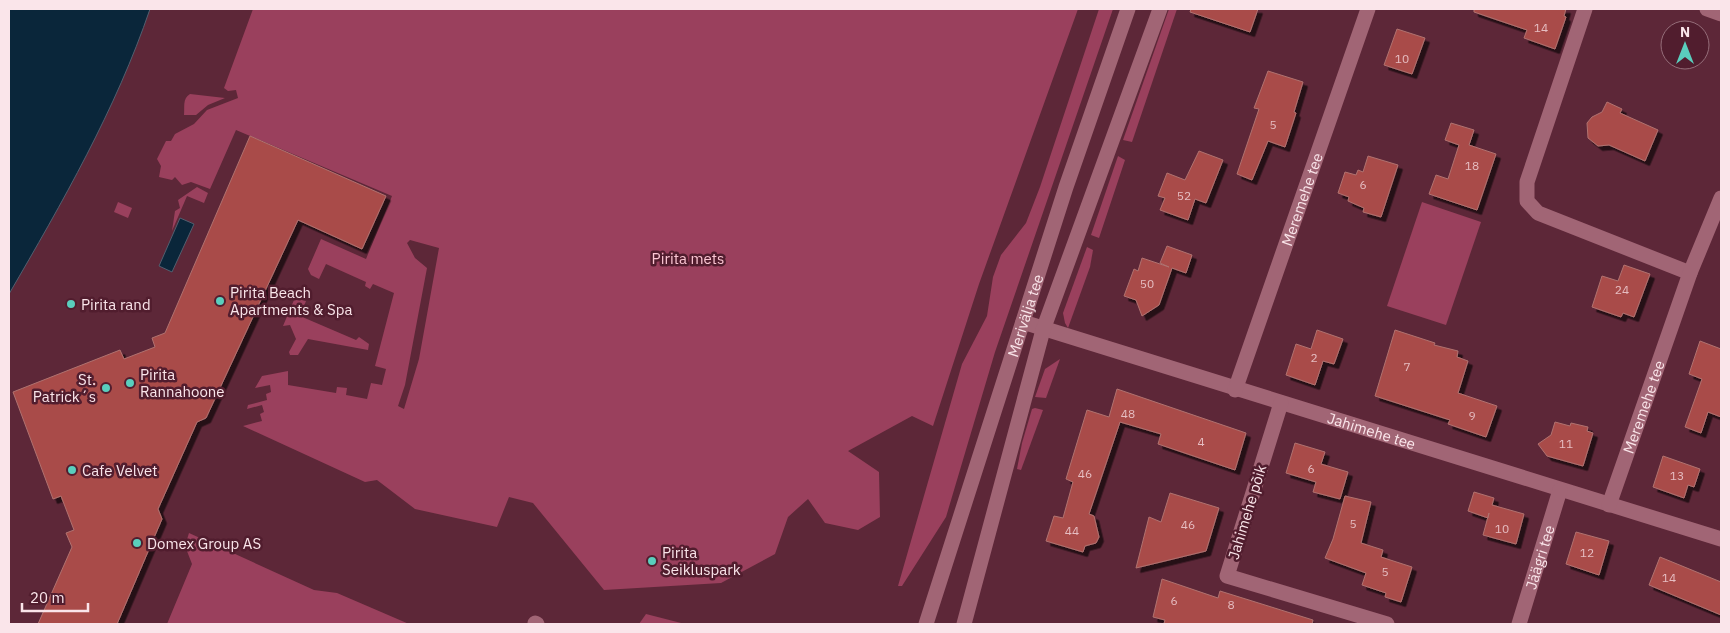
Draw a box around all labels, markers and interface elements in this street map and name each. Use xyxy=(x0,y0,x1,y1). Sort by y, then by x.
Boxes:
house number: 14 xyxy=(1534,20,1548,35)
north arrow xyxy=(1660,20,1710,70)
text: N xyxy=(1680,23,1690,41)
house number: 10 xyxy=(1395,51,1409,66)
house number: 5 xyxy=(1269,117,1277,132)
street label: Meremehe tee xyxy=(1277,150,1327,248)
house number: 18 xyxy=(1465,158,1479,173)
house number: 6 xyxy=(1359,177,1367,192)
house number: 52 xyxy=(1177,188,1191,203)
park label: Pirita mets xyxy=(652,249,724,268)
street label: Merivälja tee xyxy=(1003,272,1047,359)
house number: 50 xyxy=(1140,276,1154,291)
house number: 24 xyxy=(1615,282,1629,297)
place label: Pirita Beach Apartments & Spa xyxy=(230,283,353,319)
place label: Pirita rand xyxy=(81,295,151,314)
marker: Pirita Beach Apartments & Spa xyxy=(214,295,226,307)
marker: Pirita rand xyxy=(65,298,77,310)
house number: 2 xyxy=(1310,350,1318,365)
street label: Meremehe tee xyxy=(1618,358,1668,456)
house number: 7 xyxy=(1403,359,1411,374)
place label: Pirita Rannahoone xyxy=(140,365,225,401)
place label: St. Patrick´s xyxy=(33,370,96,406)
marker: Pirita Rannahoone xyxy=(124,377,136,389)
marker: St. Patrick´s xyxy=(100,382,112,394)
house number: 48 xyxy=(1121,406,1135,421)
street label: Jahimehe tee xyxy=(1325,408,1418,453)
house number: 9 xyxy=(1468,408,1476,423)
house number: 4 xyxy=(1197,434,1205,449)
house number: 11 xyxy=(1559,436,1573,451)
place label: Cafe Velvet xyxy=(82,461,158,480)
house number: 6 xyxy=(1307,461,1315,476)
street label: Jahimehe põik xyxy=(1224,462,1270,562)
marker: Cafe Velvet xyxy=(66,464,78,476)
house number: 46 xyxy=(1078,466,1092,481)
house number: 13 xyxy=(1670,468,1684,483)
house number: 5 xyxy=(1349,516,1357,531)
house number: 46 xyxy=(1181,517,1195,532)
house number: 10 xyxy=(1495,521,1509,536)
house number: 44 xyxy=(1065,523,1079,538)
street label: Jäägri tee xyxy=(1521,523,1558,591)
place label: Domex Group AS xyxy=(147,534,261,553)
marker: Domex Group AS xyxy=(131,537,143,549)
place label: Pirita Seikluspark xyxy=(662,543,741,579)
house number: 12 xyxy=(1580,545,1594,560)
marker: Pirita Seikluspark xyxy=(646,555,658,567)
house number: 5 xyxy=(1381,564,1389,579)
house number: 14 xyxy=(1662,570,1676,585)
scale bar xyxy=(22,580,89,612)
text: 20 m xyxy=(30,588,65,607)
house number: 6 xyxy=(1170,593,1178,608)
house number: 8 xyxy=(1227,597,1235,612)

